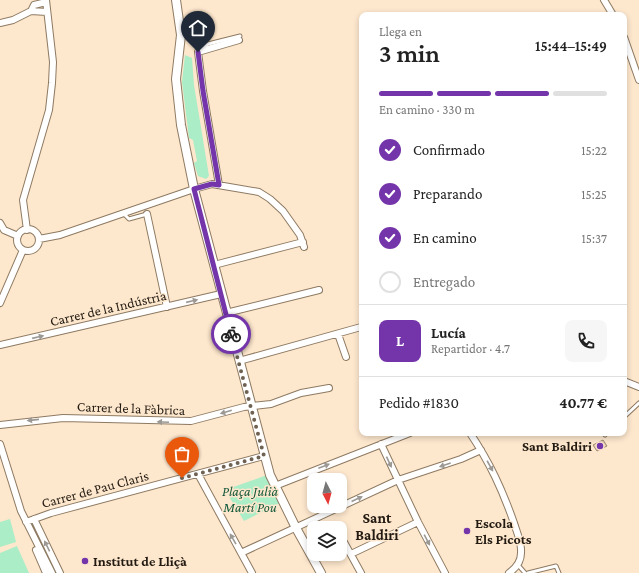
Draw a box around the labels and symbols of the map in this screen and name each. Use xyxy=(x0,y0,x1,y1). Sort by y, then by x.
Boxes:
pin xyxy=(181,11,215,52)
street label: Carrer de la Indústria xyxy=(48,287,168,329)
one-way arrow xyxy=(186,297,198,303)
courier xyxy=(211,314,251,354)
one-way arrow xyxy=(32,333,44,339)
street label: Carrer de la Fàbrica xyxy=(77,398,186,418)
one-way arrow xyxy=(220,409,232,415)
one-way arrow xyxy=(27,417,39,424)
one-way arrow xyxy=(157,418,169,425)
pin xyxy=(165,437,199,478)
place label: Sant Baldiri xyxy=(522,438,592,454)
marker: Sant Baldiri xyxy=(595,441,605,451)
one-way arrow xyxy=(386,456,392,468)
one-way arrow xyxy=(487,460,494,472)
one-way arrow xyxy=(439,462,451,468)
one-way arrow xyxy=(318,463,330,469)
street label: Carrer de Pau Claris xyxy=(40,467,150,511)
north arrow xyxy=(307,473,347,513)
park label: Plaça Julià Martí Pou xyxy=(222,483,278,515)
one-way arrow xyxy=(351,496,362,502)
district label: Sant Baldiri xyxy=(355,510,399,543)
place label: Escola Els Picots xyxy=(475,515,532,547)
marker: Escola Els Picots xyxy=(462,526,472,536)
one-way arrow xyxy=(230,533,237,545)
one-way arrow xyxy=(424,534,431,546)
one-way arrow xyxy=(44,540,50,552)
place label: Institut de Lliçà xyxy=(93,553,187,569)
marker: Institut de Lliçà xyxy=(80,556,90,566)

